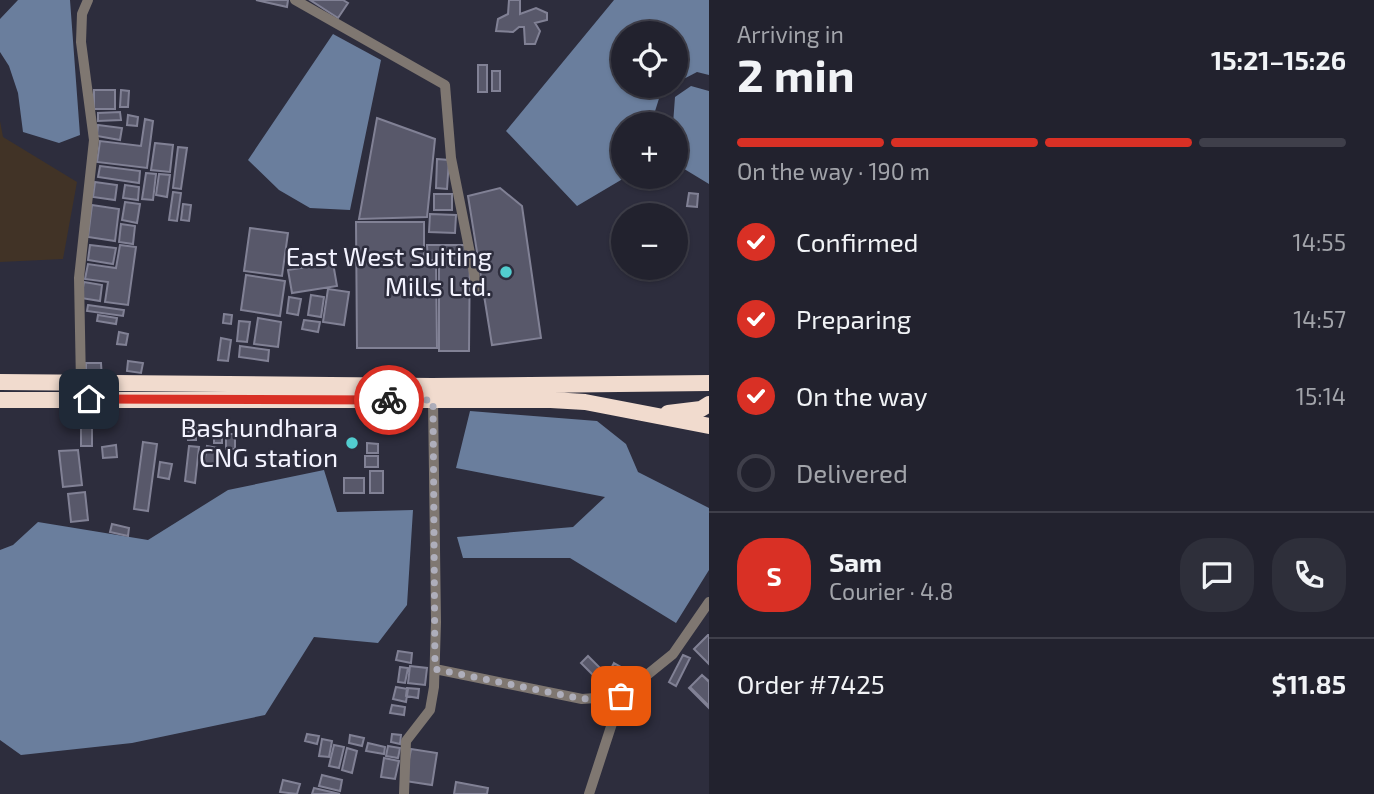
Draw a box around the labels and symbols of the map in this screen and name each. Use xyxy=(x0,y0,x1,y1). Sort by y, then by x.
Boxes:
place label: East West Suiting Mills Ltd. xyxy=(286,240,492,301)
marker: East West Suiting Mills Ltd. xyxy=(498,264,514,280)
courier xyxy=(354,365,424,435)
pin xyxy=(59,369,119,429)
place label: Bashundhara CNG station xyxy=(180,411,338,472)
marker: Bashundhara CNG station xyxy=(344,435,360,451)
pin xyxy=(591,666,651,726)

